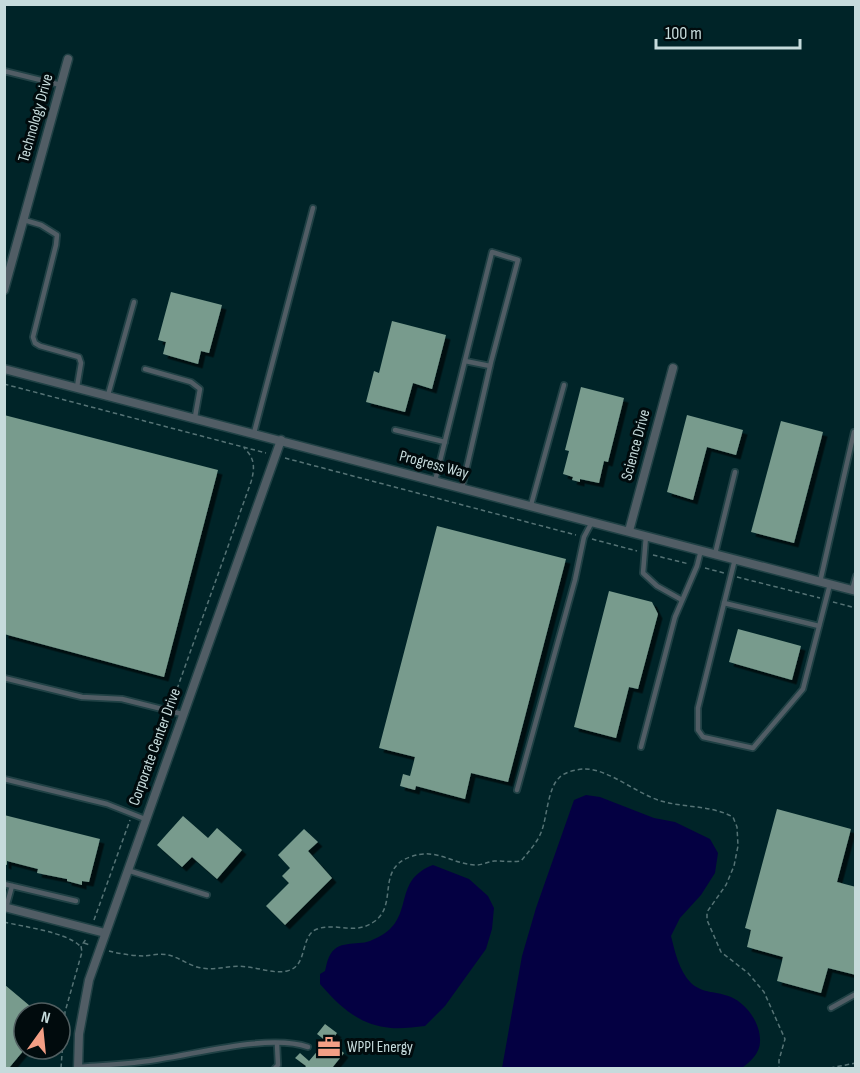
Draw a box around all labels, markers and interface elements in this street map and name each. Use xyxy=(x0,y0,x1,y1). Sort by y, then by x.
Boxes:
scale bar xyxy=(656,12,800,50)
text: 100 m xyxy=(665,23,702,44)
street label: Technology Drive xyxy=(14,72,58,164)
street label: Science Drive xyxy=(617,407,655,483)
street label: Progress Way xyxy=(397,447,471,483)
street label: Corporate Center Drive xyxy=(125,686,185,808)
north arrow xyxy=(12,1001,72,1061)
text: N xyxy=(39,1008,52,1028)
office icon: WPPI Energy xyxy=(316,1034,342,1060)
place label: WPPI Energy xyxy=(347,1038,413,1057)

